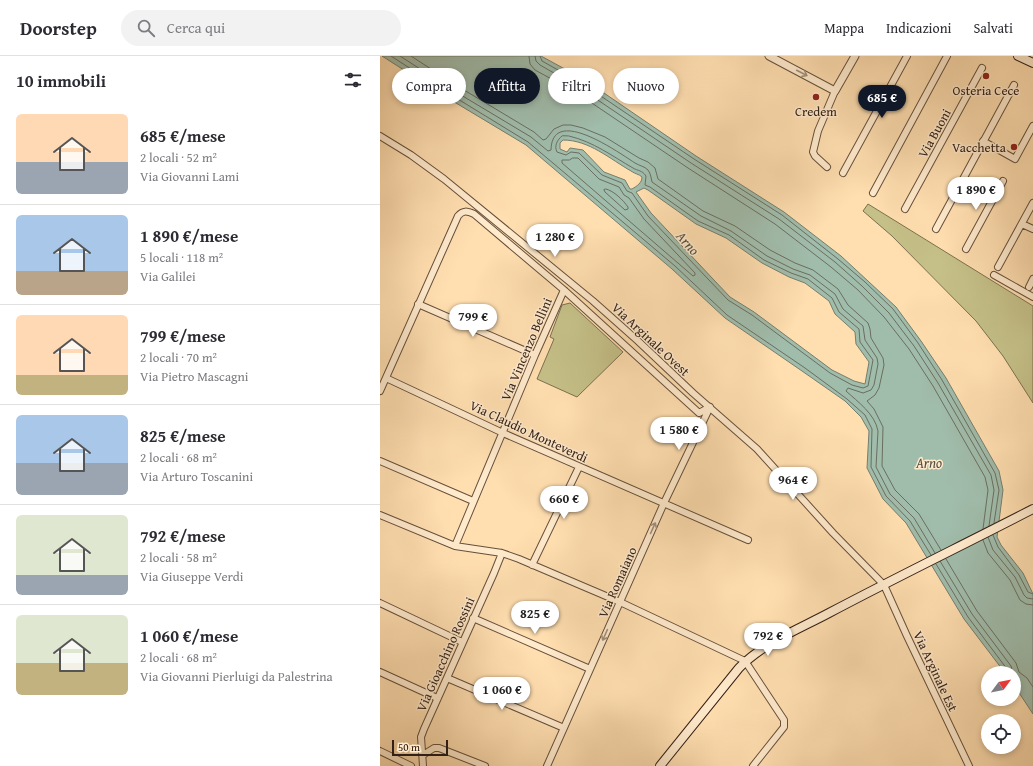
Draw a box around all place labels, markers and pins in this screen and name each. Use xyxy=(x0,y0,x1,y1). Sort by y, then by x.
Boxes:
marker: Osteria Cece xyxy=(981,71,991,81)
place label: Osteria Cece xyxy=(953,81,1019,100)
pin: 685 € xyxy=(854,85,910,119)
marker: Credem xyxy=(811,92,821,102)
place label: Credem xyxy=(795,102,837,121)
place label: Vacchetta xyxy=(952,138,1007,157)
marker: Vacchetta xyxy=(1009,142,1019,152)
pin: 1 890 € xyxy=(939,177,1013,211)
pin: 1 280 € xyxy=(518,224,592,258)
pin: 799 € xyxy=(445,304,501,338)
pin: 1 580 € xyxy=(642,417,716,451)
pin: 964 € xyxy=(765,467,821,501)
pin: 660 € xyxy=(536,486,592,520)
pin: 825 € xyxy=(507,601,563,635)
pin: 792 € xyxy=(740,623,796,657)
pin: 1 060 € xyxy=(465,677,539,711)

